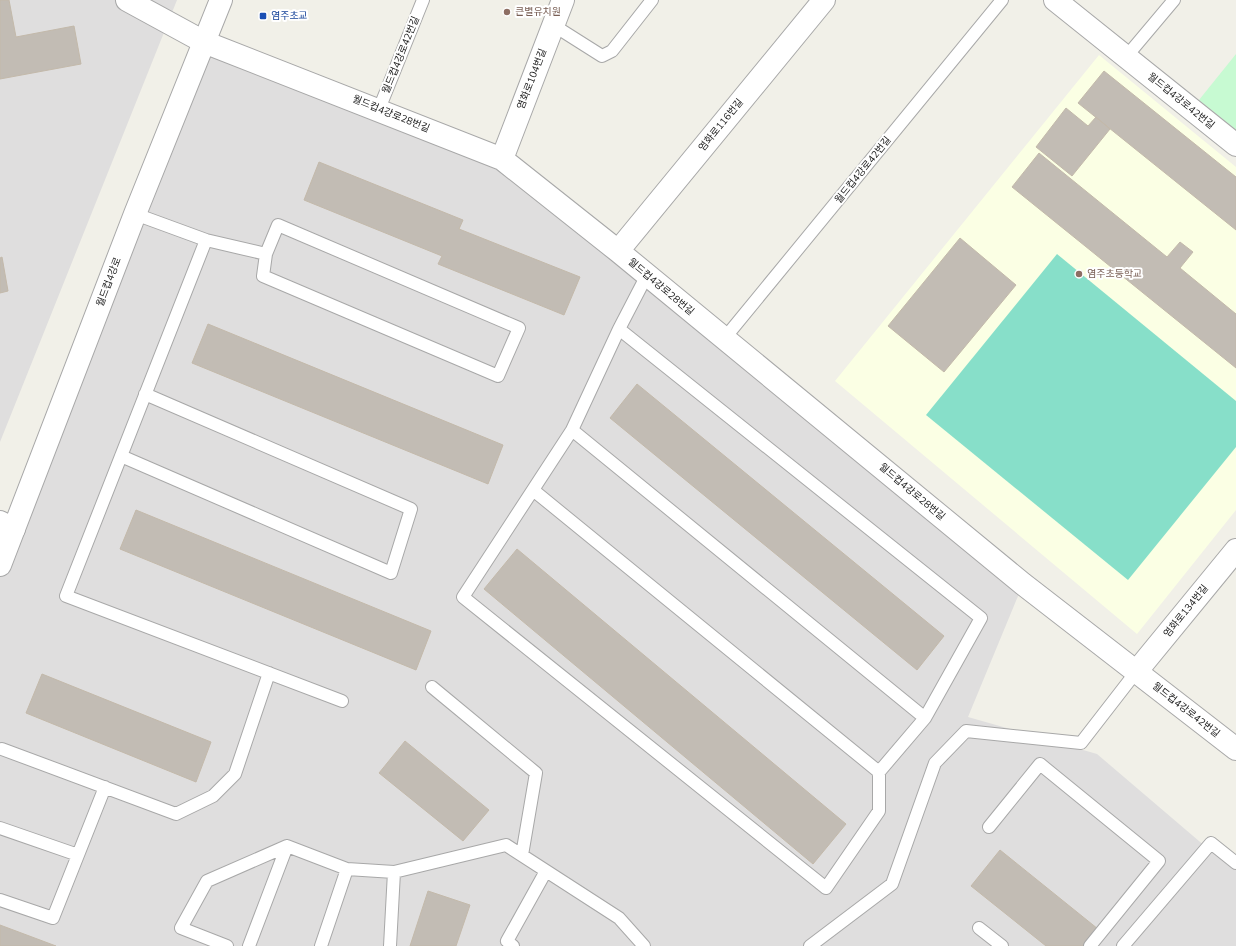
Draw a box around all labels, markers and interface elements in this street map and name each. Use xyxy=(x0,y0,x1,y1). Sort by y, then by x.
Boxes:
place label: 큰별유치원 xyxy=(515,5,561,19)
marker: 큰별유치원 xyxy=(502,7,512,17)
place label: 염주초교 xyxy=(271,9,308,23)
marker: 염주초교 xyxy=(258,11,268,21)
street label: 월드컵4강로42번길 xyxy=(379,14,423,96)
street label: 염화로104번길 xyxy=(514,47,550,111)
street label: 월드컵4강로42번길 xyxy=(1145,70,1217,132)
street label: 월드컵4강로28번길 xyxy=(350,92,432,136)
street label: 염화로116번길 xyxy=(695,96,747,154)
street label: 월드컵4강로42번길 xyxy=(832,134,894,206)
street label: 월드컵4강로 xyxy=(93,255,125,309)
street label: 월드컵4강로28번길 xyxy=(625,255,697,319)
place label: 염주초등학교 xyxy=(1087,267,1142,281)
marker: 염주초등학교 xyxy=(1074,269,1084,279)
street label: 월드컵4강로28번길 xyxy=(876,460,948,524)
street label: 염화로134번길 xyxy=(1160,582,1212,640)
street label: 월드컵4강로42번길 xyxy=(1149,679,1223,741)

